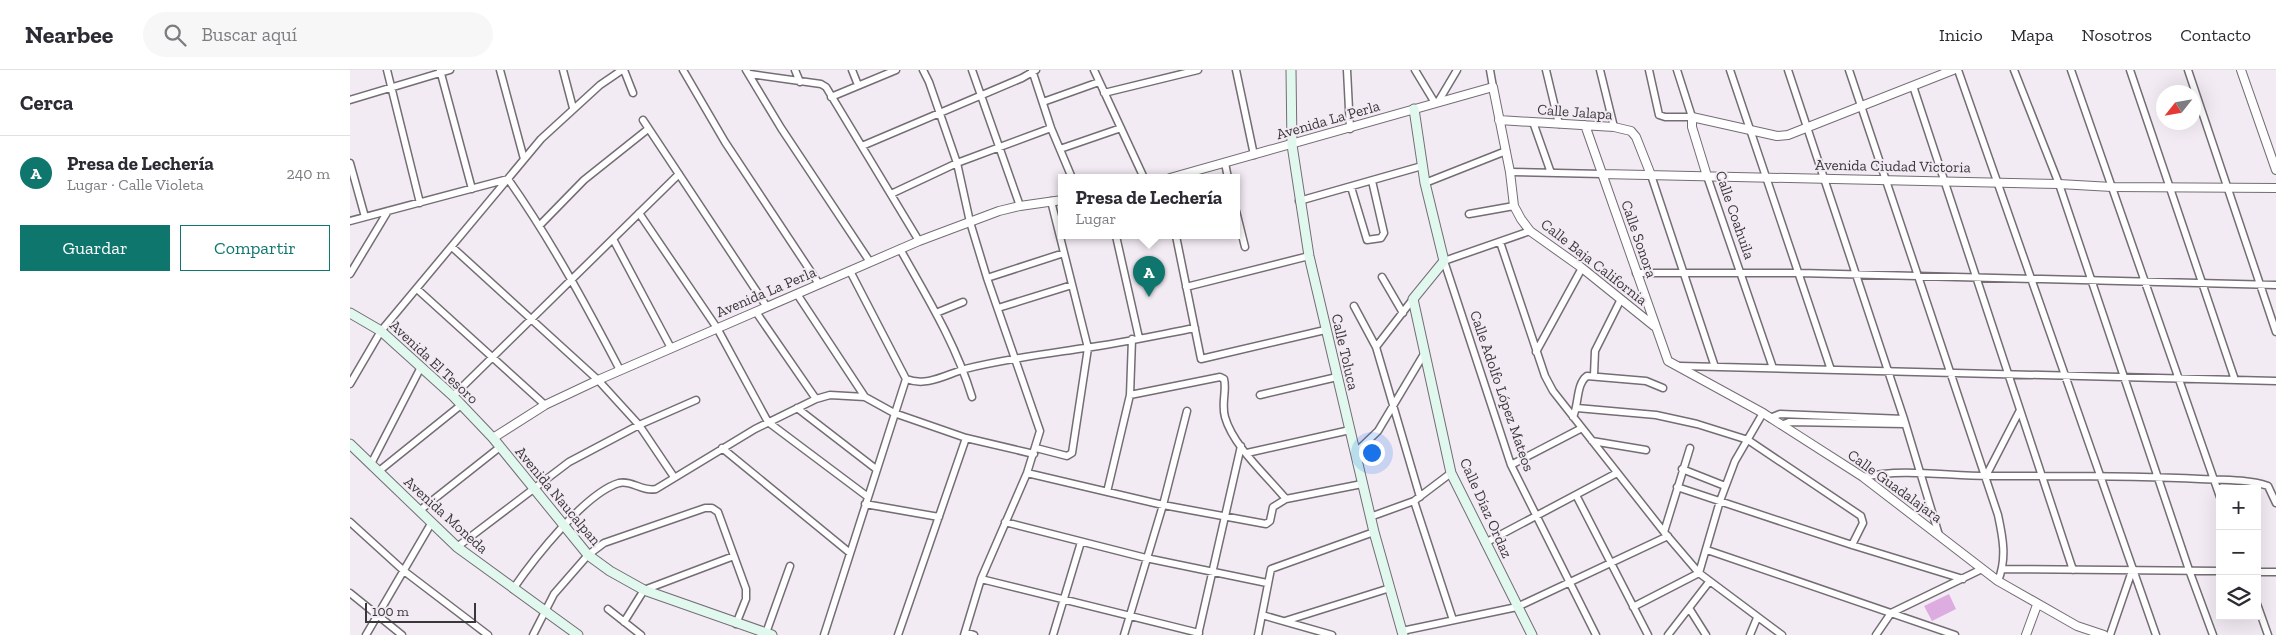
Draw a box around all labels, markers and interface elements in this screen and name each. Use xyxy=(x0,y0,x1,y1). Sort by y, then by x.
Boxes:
search box xyxy=(143,12,493,57)
text: Nearbee xyxy=(25,20,113,49)
icon: search xyxy=(161,21,189,49)
text: Buscar aquí xyxy=(201,23,297,46)
text: Inicio xyxy=(1939,24,1983,46)
text: Mapa xyxy=(2011,24,2054,46)
text: Nosotros xyxy=(2082,24,2152,46)
text: Contacto xyxy=(2180,24,2251,46)
north arrow xyxy=(2156,85,2201,130)
text: Cerca xyxy=(20,90,73,115)
street label: Avenida La Perla xyxy=(1274,97,1382,143)
street label: Calle Jalapa xyxy=(1537,100,1613,124)
text: Presa de Lechería xyxy=(67,152,214,175)
street label: Avenida Ciudad Victoria xyxy=(1815,156,1971,176)
text: A xyxy=(31,164,42,183)
text: 240 m xyxy=(286,164,330,183)
street label: Calle Coahuila xyxy=(1711,168,1759,262)
popup xyxy=(1058,174,1240,239)
text: Lugar · Calle Violeta xyxy=(67,175,204,194)
text: Presa de Lechería xyxy=(1076,186,1223,209)
street label: Calle Sonora xyxy=(1617,198,1661,280)
text: Lugar xyxy=(1076,209,1116,228)
street label: Calle Baja California xyxy=(1537,215,1651,309)
button: Guardar xyxy=(20,225,170,271)
button: Compartir xyxy=(180,225,330,271)
pin: A xyxy=(1133,256,1165,297)
street label: Avenida La Perla xyxy=(713,263,819,321)
street label: Calle Adolfo López Mateos xyxy=(1466,308,1538,474)
street label: Calle Toluca xyxy=(1327,312,1363,392)
street label: Avenida El Tesoro xyxy=(386,316,482,408)
your location xyxy=(1359,440,1385,466)
street label: Avenida Naucalpan xyxy=(511,443,605,549)
street label: Calle Guadalajara xyxy=(1844,446,1946,526)
street label: Calle Díaz Ordaz xyxy=(1456,455,1516,561)
street label: Avenida Moneda xyxy=(400,473,492,557)
map controls xyxy=(2216,485,2261,620)
button: + xyxy=(2216,485,2261,530)
button: − xyxy=(2216,530,2261,575)
button: layers xyxy=(2216,575,2261,620)
scale bar xyxy=(365,600,476,623)
text: 100 m xyxy=(372,603,409,620)

